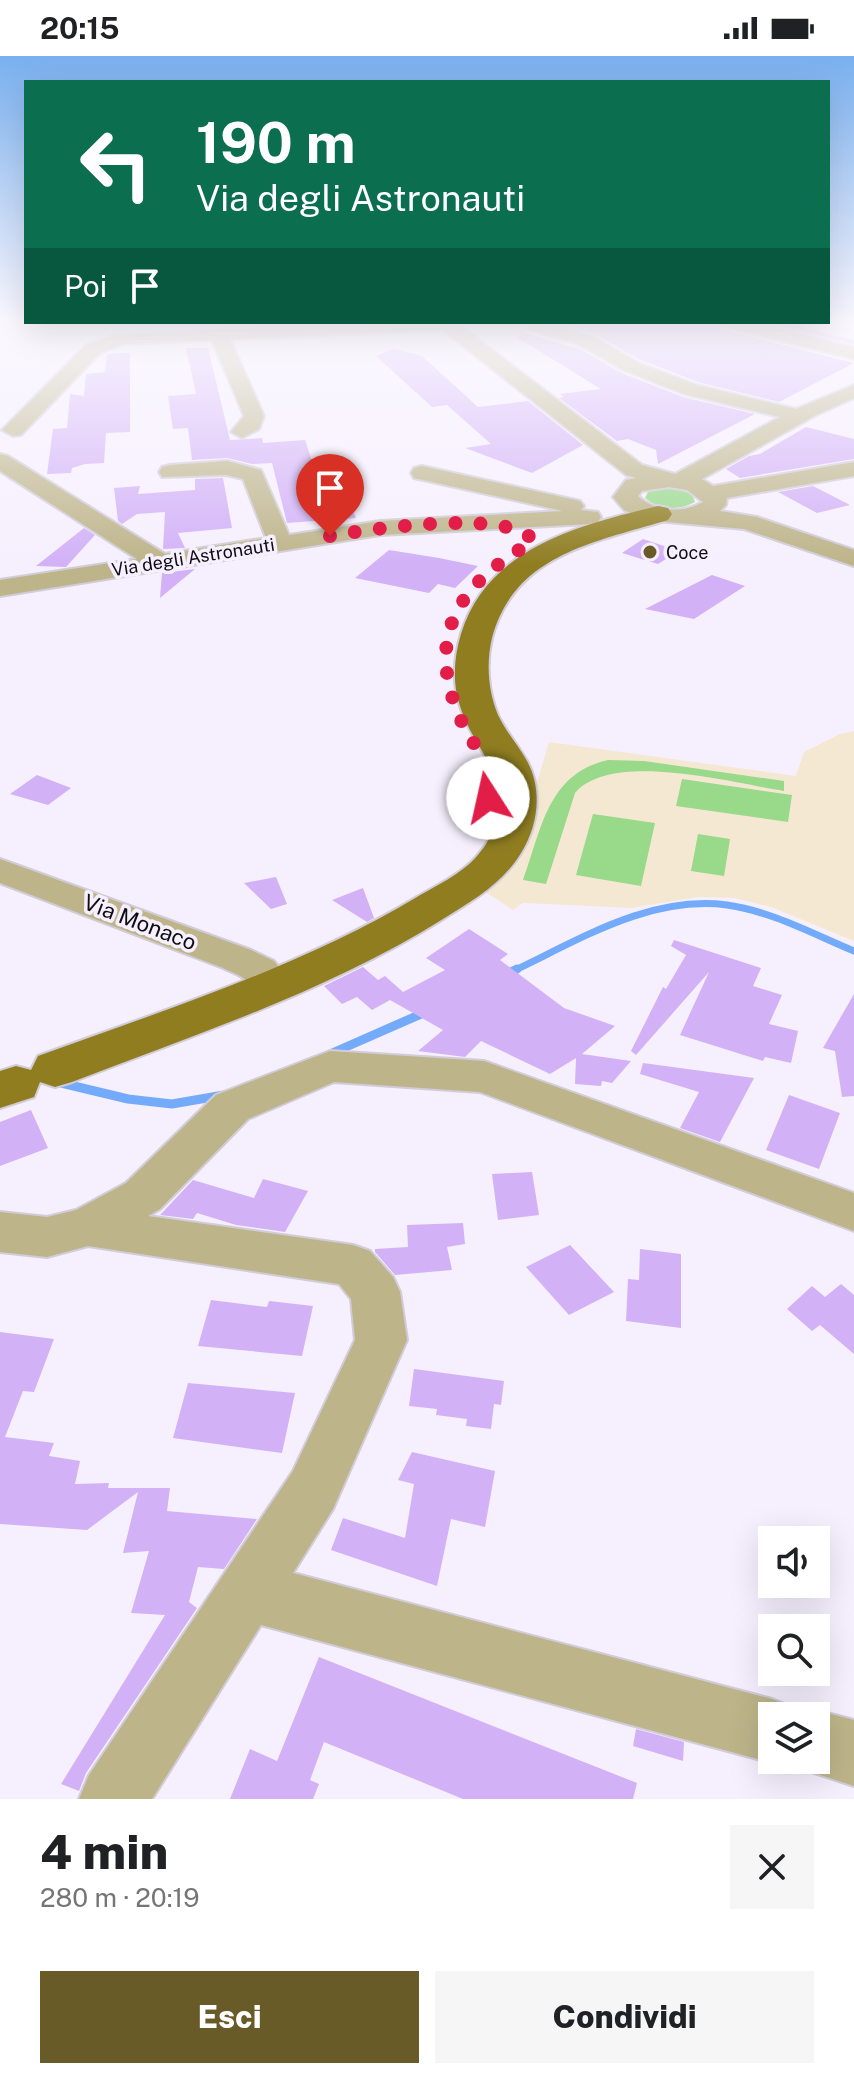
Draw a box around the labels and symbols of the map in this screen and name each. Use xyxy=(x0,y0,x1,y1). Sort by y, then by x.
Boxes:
pin xyxy=(296,454,364,536)
street label: Via degli Astronauti xyxy=(110,534,276,580)
place label: Coce xyxy=(666,542,708,563)
marker: Coce xyxy=(641,543,659,561)
position arrow xyxy=(446,756,530,840)
street label: Via Monaco xyxy=(80,889,200,955)

